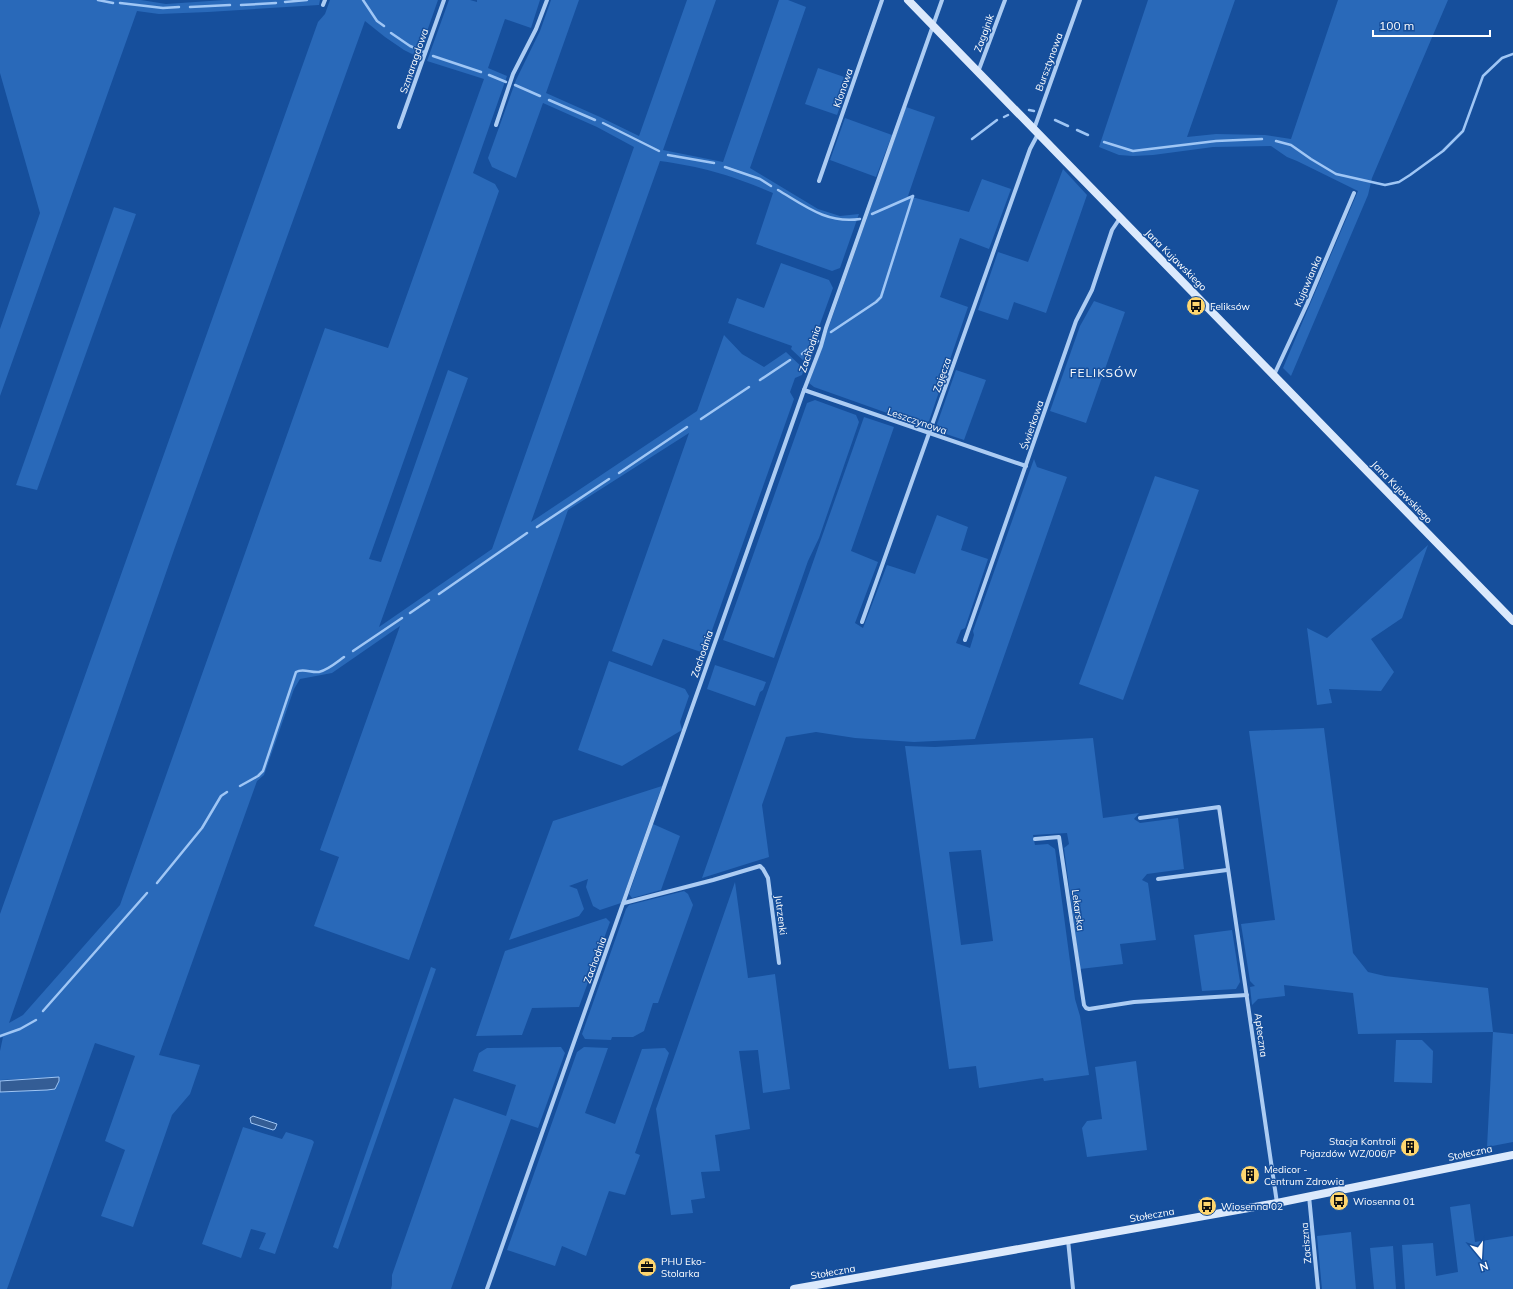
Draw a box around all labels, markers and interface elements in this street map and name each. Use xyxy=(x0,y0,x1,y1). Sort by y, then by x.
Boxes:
street label: Zagajnik xyxy=(971,11,997,54)
scale bar xyxy=(1373,12,1490,38)
text: 100 m xyxy=(1379,18,1414,33)
street label: Szmaragdowa xyxy=(397,27,431,95)
street label: Bursztynowa xyxy=(1032,31,1066,93)
street label: Klonowa xyxy=(830,67,856,109)
street label: Jana Kujawskiego xyxy=(1142,226,1210,294)
street label: Kujawianka xyxy=(1291,253,1325,309)
bus stop icon: Feliksów xyxy=(1185,295,1207,317)
place label: Feliksów xyxy=(1210,300,1250,313)
street label: Zachodnia xyxy=(796,324,824,374)
street label: Zajęcza xyxy=(930,356,954,394)
district label: FELIKSÓW xyxy=(1070,365,1138,380)
street label: Świerkowa xyxy=(1017,399,1047,451)
street label: Leszczynowa xyxy=(885,405,949,437)
street label: Jana Kujawskiego xyxy=(1369,458,1435,526)
street label: Zachodnia xyxy=(688,629,716,679)
street label: Lekarska xyxy=(1069,889,1087,931)
street label: Jutrzenki xyxy=(772,894,790,936)
street label: Zachodnia xyxy=(581,935,609,985)
street label: Apteczna xyxy=(1251,1012,1271,1058)
place label: Stacja Kontroli Pojazdów WZ/006/P xyxy=(1300,1135,1396,1160)
building icon: Stacja Kontroli Pojazdów WZ/006/P xyxy=(1399,1136,1421,1158)
street label: Stołeczna xyxy=(1447,1142,1493,1164)
place label: Medicor - Centrum Zdrowia xyxy=(1264,1163,1344,1188)
building icon: Medicor - Centrum Zdrowia xyxy=(1239,1164,1261,1186)
bus stop icon: Wiosenna 01 xyxy=(1328,1190,1350,1212)
bus stop icon: Wiosenna 02 xyxy=(1196,1195,1218,1217)
place label: Wiosenna 01 xyxy=(1353,1195,1415,1208)
place label: Wiosenna 02 xyxy=(1221,1200,1283,1213)
street label: Stołeczna xyxy=(1129,1205,1175,1225)
street label: Zaciszna xyxy=(1298,1222,1314,1264)
north arrow xyxy=(1461,1237,1501,1277)
place label: PHU Eko- Stolarka xyxy=(661,1255,706,1280)
office icon: PHU Eko- Stolarka xyxy=(636,1256,658,1278)
text: N xyxy=(1478,1259,1490,1274)
street label: Stołeczna xyxy=(810,1262,856,1282)

